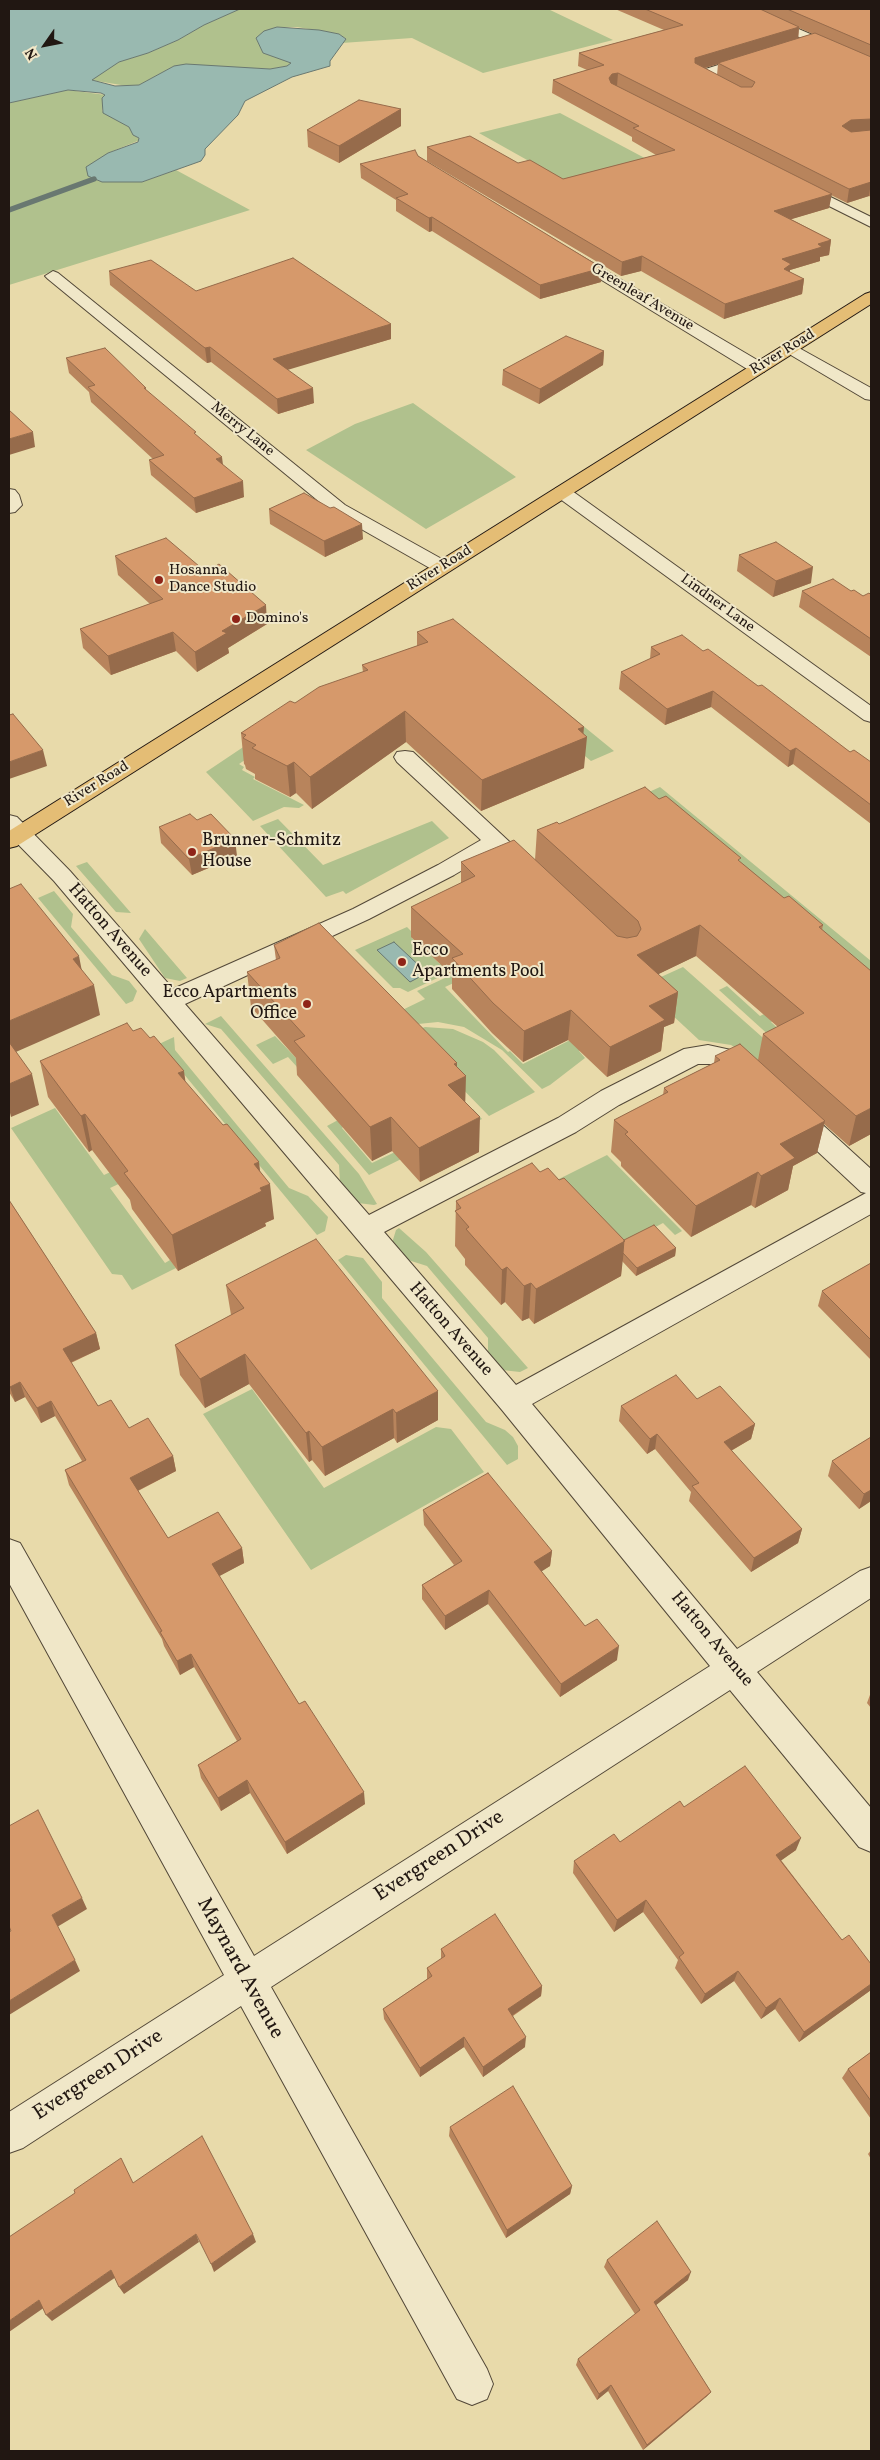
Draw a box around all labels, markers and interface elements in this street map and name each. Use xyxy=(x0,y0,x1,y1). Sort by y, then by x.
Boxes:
north arrow xyxy=(20,20,70,70)
text: N xyxy=(21,44,43,63)
street label: Greenleaf Avenue xyxy=(587,260,697,336)
street label: River Road xyxy=(747,326,819,380)
street label: Merry Lane xyxy=(207,399,277,461)
street label: River Road xyxy=(404,542,476,596)
place label: Hosanna Dance Studio xyxy=(169,562,256,597)
street label: Lindner Lane xyxy=(676,571,758,637)
marker: Hosanna Dance Studio xyxy=(153,574,165,586)
place label: Domino's xyxy=(246,610,308,628)
marker: Domino's xyxy=(230,613,242,625)
street label: River Road xyxy=(61,758,133,812)
place label: Brunner-Schmitz House xyxy=(202,831,341,874)
marker: Brunner-Schmitz House xyxy=(186,846,198,858)
street label: Hatton Avenue xyxy=(62,880,156,982)
place label: Ecco Apartments Pool xyxy=(412,941,544,984)
marker: Ecco Apartments Pool xyxy=(396,956,408,968)
place label: Ecco Apartments Office xyxy=(163,983,297,1026)
marker: Ecco Apartments Office xyxy=(301,998,313,1010)
street label: Hatton Avenue xyxy=(403,1279,497,1381)
street label: Hatton Avenue xyxy=(665,1588,757,1692)
street label: Evergreen Drive xyxy=(370,1806,510,1908)
street label: Maynard Avenue xyxy=(190,1894,288,2044)
street label: Evergreen Drive xyxy=(29,2025,169,2127)

